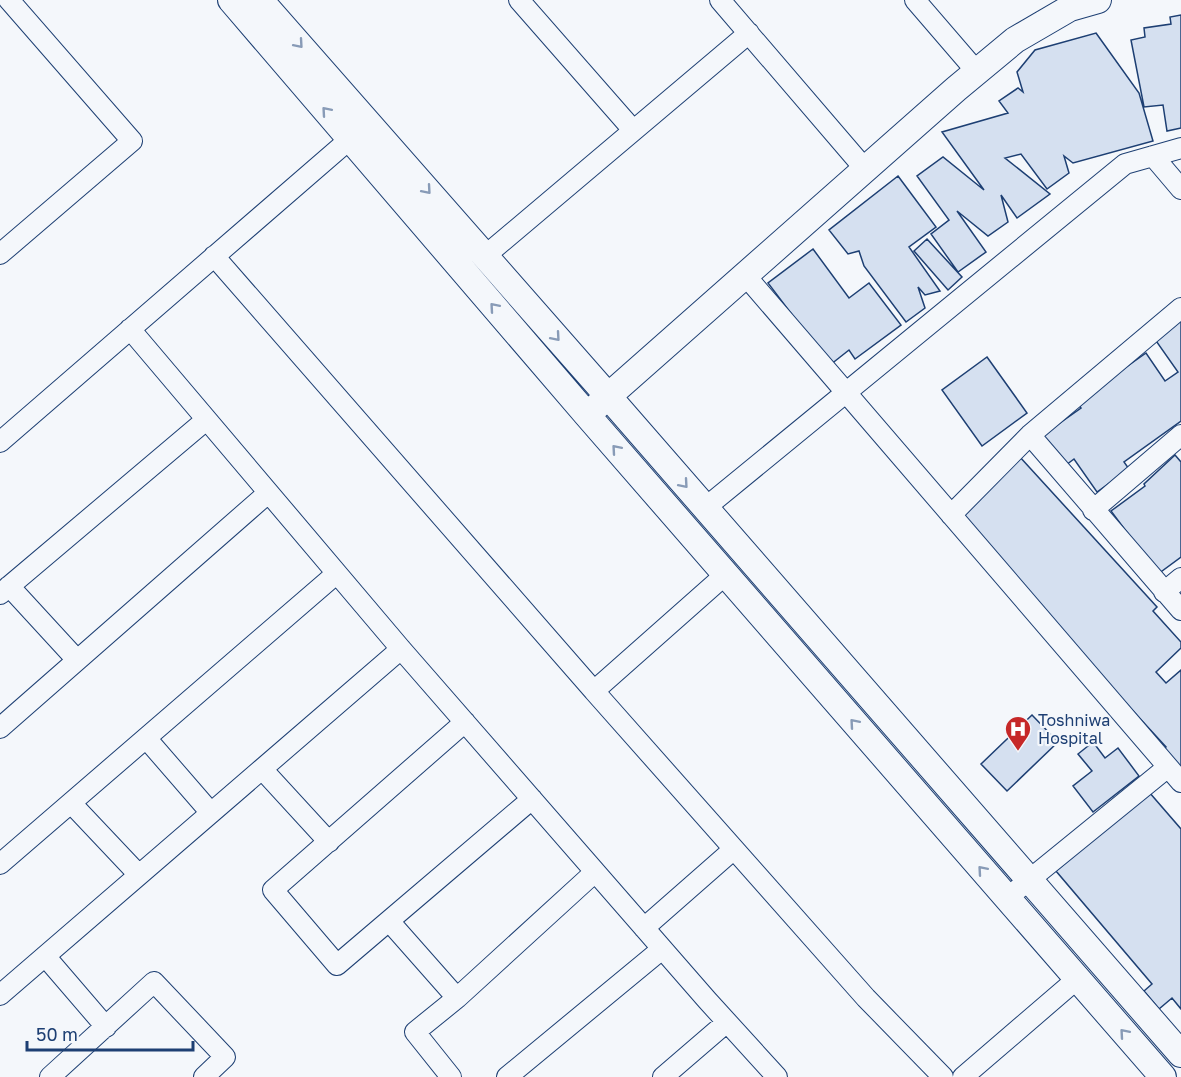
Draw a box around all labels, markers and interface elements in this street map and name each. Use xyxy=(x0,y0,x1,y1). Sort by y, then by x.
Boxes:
one-way arrow xyxy=(292,37,303,48)
one-way arrow xyxy=(322,107,333,118)
one-way arrow xyxy=(420,184,431,195)
one-way arrow xyxy=(490,303,501,314)
one-way arrow xyxy=(549,330,560,341)
one-way arrow xyxy=(612,445,623,456)
one-way arrow xyxy=(677,477,688,488)
place label: Toshniwa Hospital xyxy=(1038,710,1110,748)
hospital icon: Toshniwa Hospital xyxy=(1003,714,1033,752)
one-way arrow xyxy=(850,719,861,730)
one-way arrow xyxy=(979,866,990,877)
scale bar xyxy=(27,1014,194,1052)
text: 50 m xyxy=(36,1023,78,1045)
one-way arrow xyxy=(1120,1029,1131,1040)

